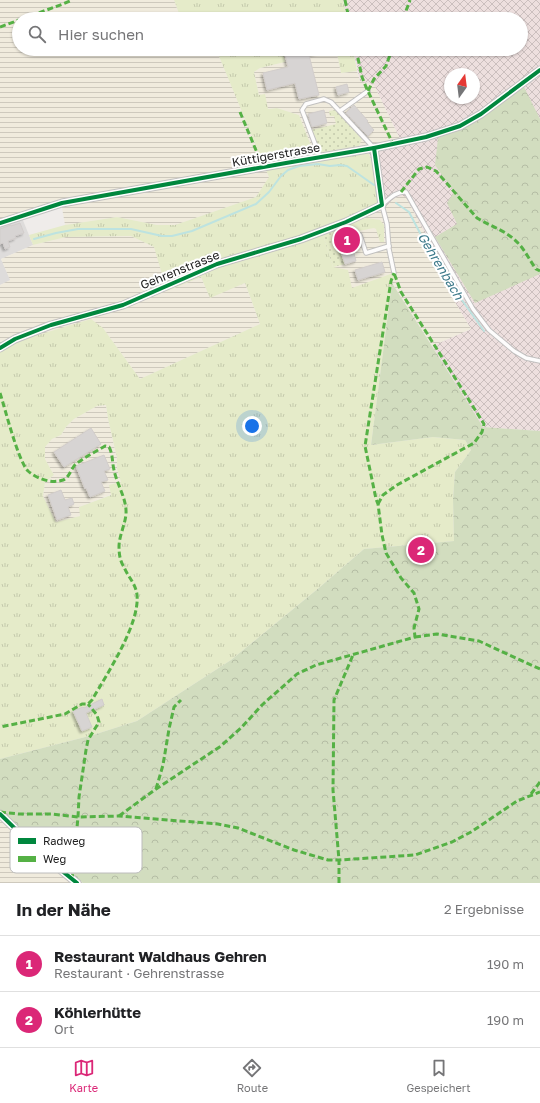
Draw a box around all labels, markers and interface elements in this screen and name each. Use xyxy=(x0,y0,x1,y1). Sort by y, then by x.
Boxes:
search box xyxy=(12,12,528,56)
icon: search xyxy=(26,23,48,45)
text: Hier suchen xyxy=(58,25,144,43)
north arrow xyxy=(444,68,480,104)
street label: Küttigerstrasse xyxy=(231,139,321,170)
pin: 1 xyxy=(334,225,360,255)
water label: Gehrenbach xyxy=(415,229,468,303)
street label: Gehrenstrasse xyxy=(138,247,222,292)
your location xyxy=(242,416,262,436)
pin: 2 xyxy=(408,535,434,565)
legend xyxy=(10,827,142,873)
text: Radweg xyxy=(43,834,85,847)
text: Weg xyxy=(43,852,66,865)
text: In der Nähe xyxy=(16,899,111,920)
text: 2 Ergebnisse xyxy=(444,901,524,917)
text: Restaurant Waldhaus Gehren xyxy=(54,947,267,965)
text: 1 xyxy=(26,956,32,972)
text: 190 m xyxy=(487,956,524,972)
text: Restaurant · Gehrenstrasse xyxy=(54,965,224,981)
text: Köhlerhütte xyxy=(54,1003,141,1021)
text: 2 xyxy=(25,1012,33,1028)
text: 190 m xyxy=(487,1012,524,1028)
text: Ort xyxy=(54,1021,74,1037)
tab: Karte xyxy=(69,1057,98,1094)
tab: Route xyxy=(237,1057,268,1094)
tab: Gespeichert xyxy=(407,1057,471,1094)

